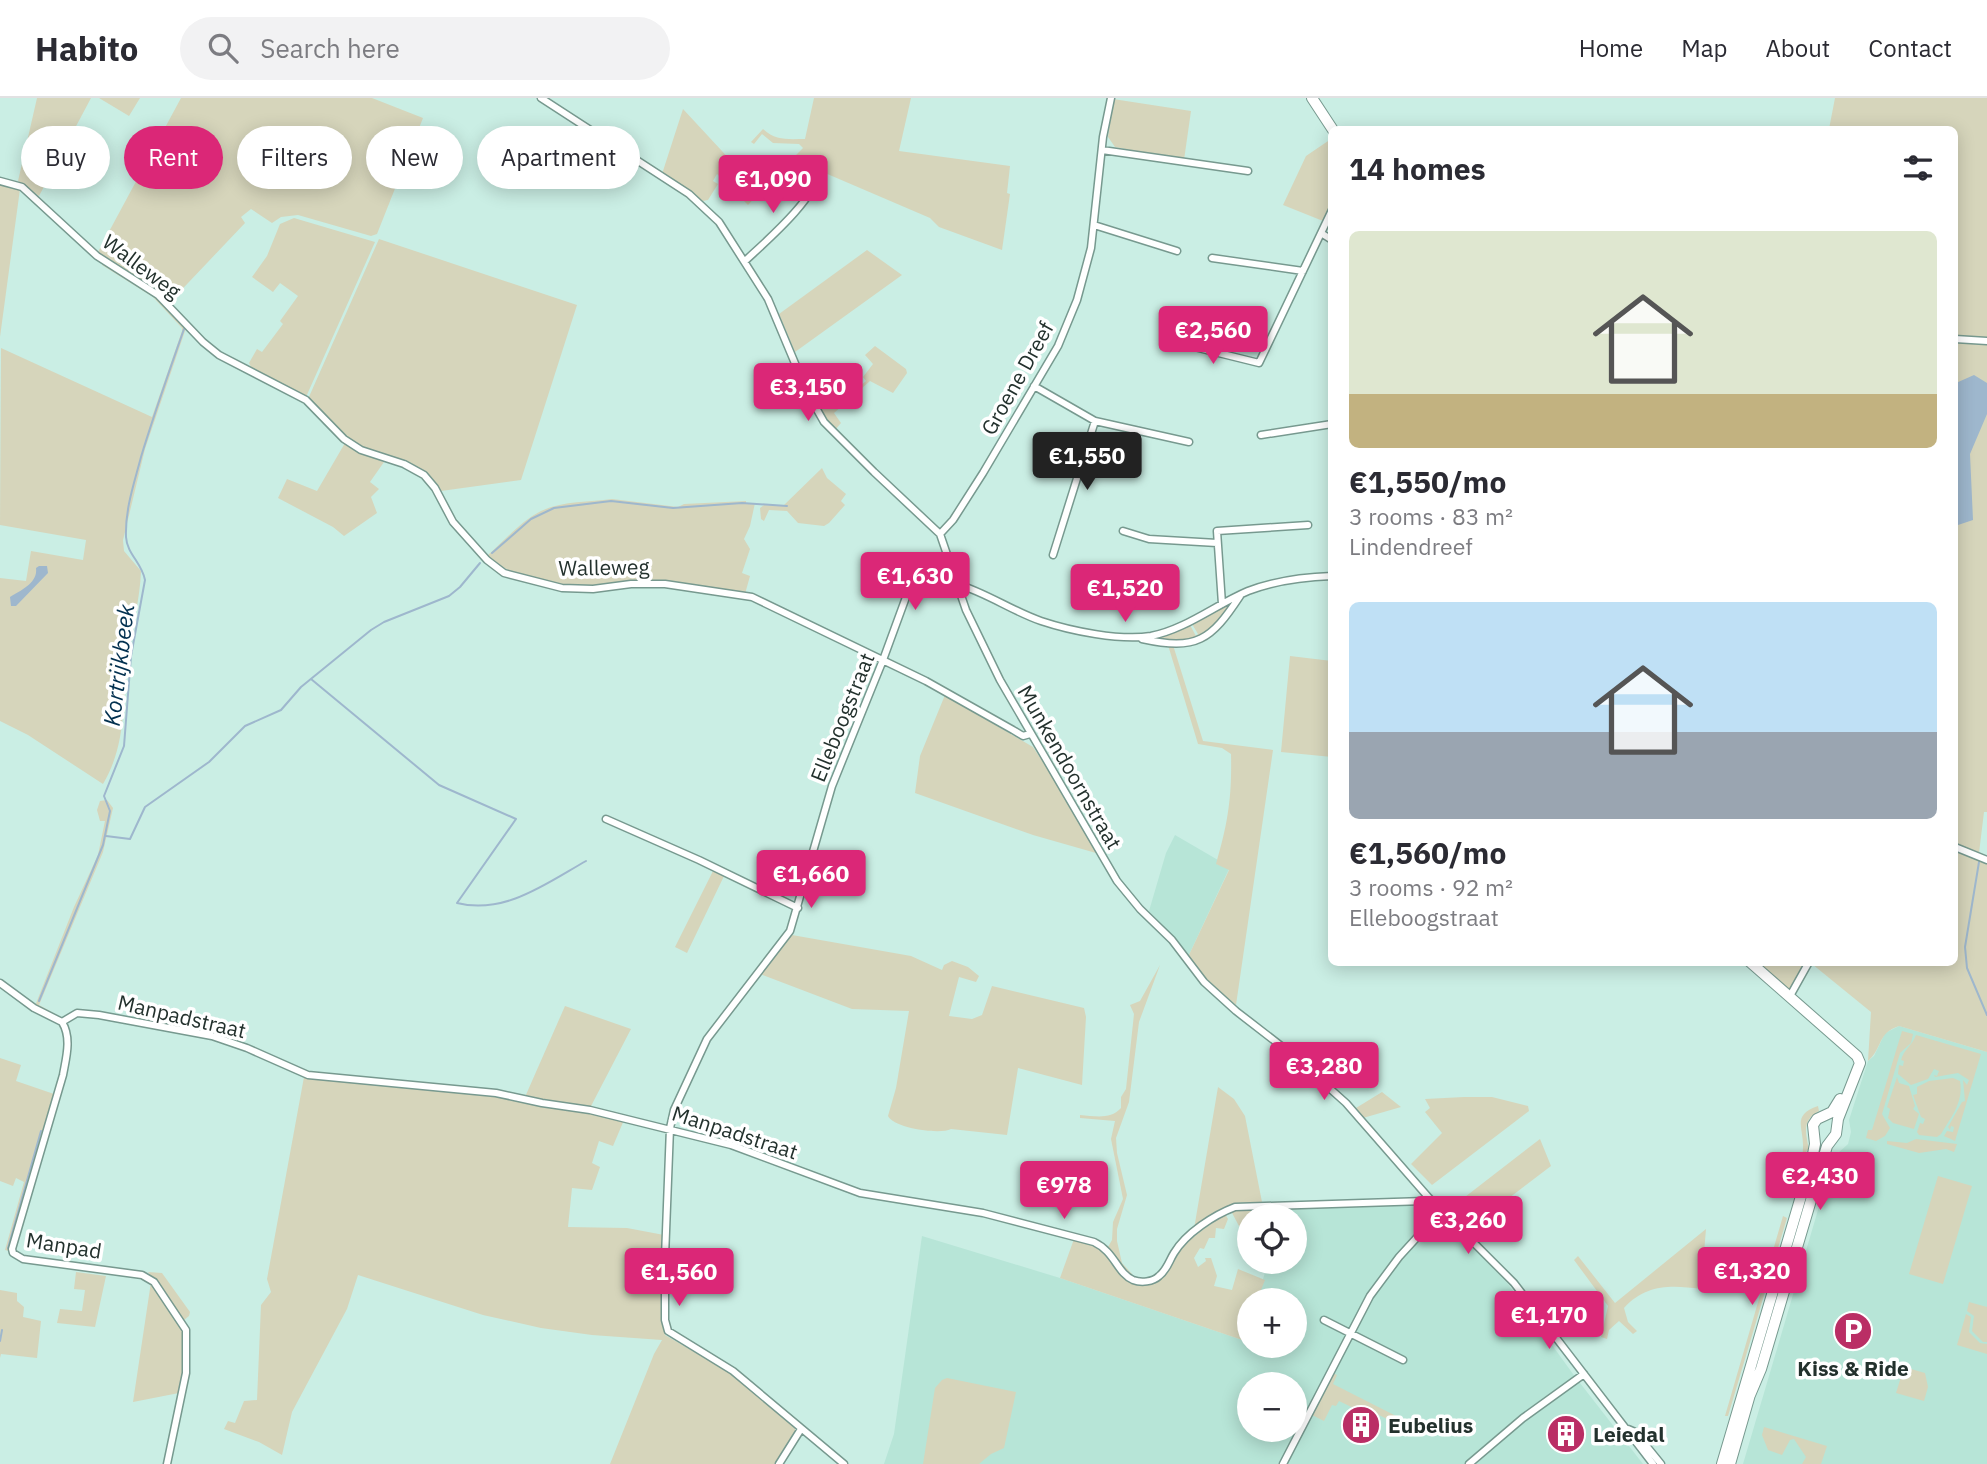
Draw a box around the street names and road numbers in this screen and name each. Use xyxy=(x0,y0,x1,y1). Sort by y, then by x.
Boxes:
street label: Walleweg xyxy=(97,227,187,305)
street label: Groene Dreef xyxy=(974,316,1060,440)
street label: Walleweg xyxy=(558,552,650,582)
street label: Elleboogstraat xyxy=(803,648,881,786)
street label: Munkendoornstraat xyxy=(1012,680,1128,854)
street label: Manpadstraat xyxy=(115,988,249,1044)
street label: Manpadstraat xyxy=(669,1099,801,1165)
street label: Manpad xyxy=(24,1225,104,1265)

